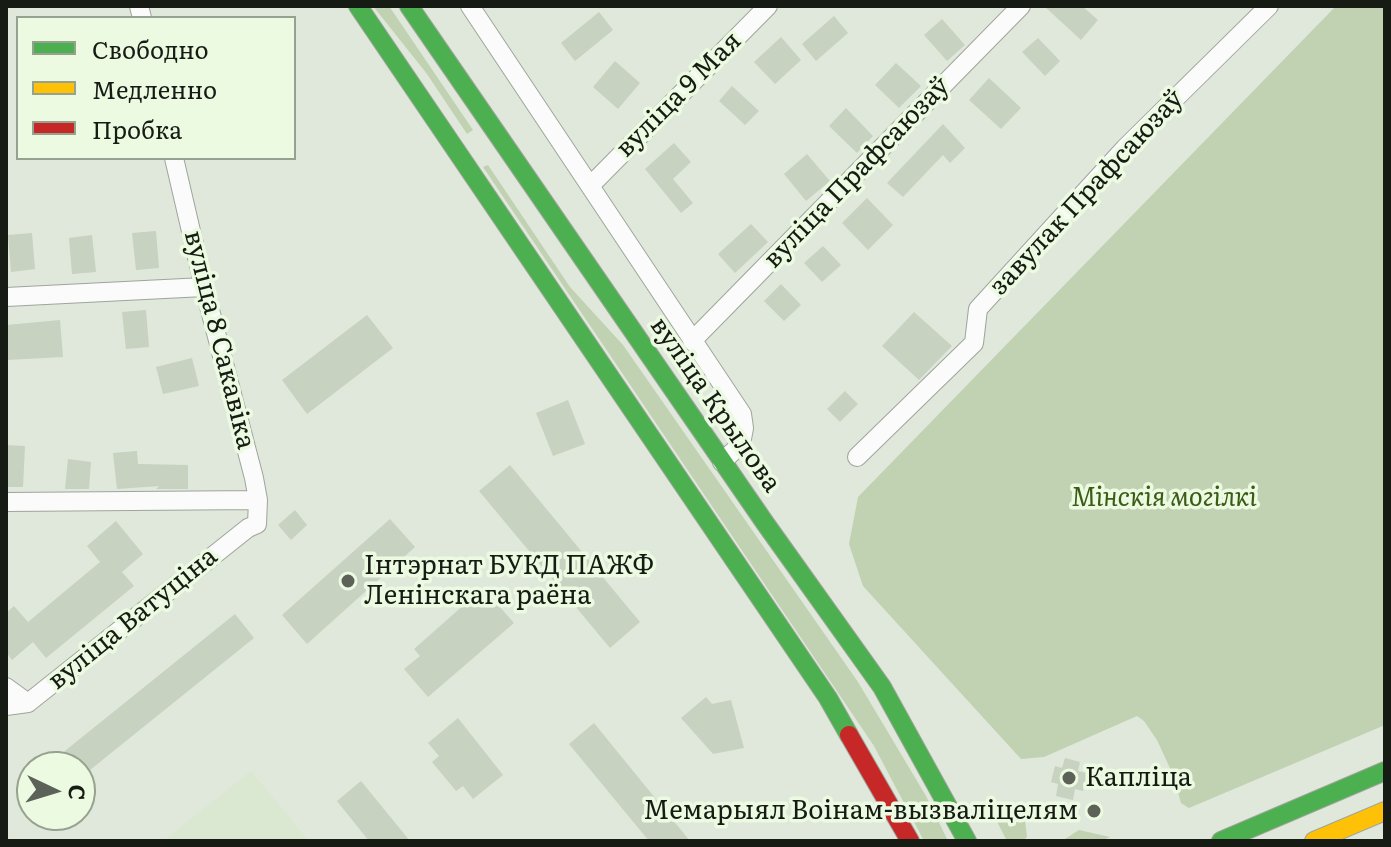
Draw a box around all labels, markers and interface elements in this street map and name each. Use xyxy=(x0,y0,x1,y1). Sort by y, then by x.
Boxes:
legend xyxy=(16,16,296,160)
street label: вуліца 9 Мая xyxy=(610,26,748,164)
text: Свободно xyxy=(92,31,209,66)
text: Медленно xyxy=(92,71,217,106)
street label: вуліца Прафсаюзаў xyxy=(758,71,956,275)
street label: завулак Прафсаюзаў xyxy=(984,84,1190,302)
text: Пробка xyxy=(92,111,182,146)
street label: вуліца 8 Сакавіка xyxy=(177,227,261,453)
street label: вуліца Крылова xyxy=(643,312,787,498)
park label: Мінскія могілкі xyxy=(1071,482,1257,514)
street label: вуліца Ватуціна xyxy=(42,541,224,697)
place label: Інтэрнат БУКД ПАЖФ Ленінскага раёна xyxy=(364,550,654,612)
marker: Інтэрнат БУКД ПАЖФ Ленінскага раёна xyxy=(339,572,357,590)
north arrow xyxy=(16,751,96,831)
place label: Капліца xyxy=(1085,762,1192,794)
marker: Капліца xyxy=(1060,769,1078,787)
text: С xyxy=(61,784,95,802)
place label: Мемарыял Воінам-вызваліцелям xyxy=(643,795,1078,827)
marker: Мемарыял Воінам-вызваліцелям xyxy=(1085,802,1103,820)

